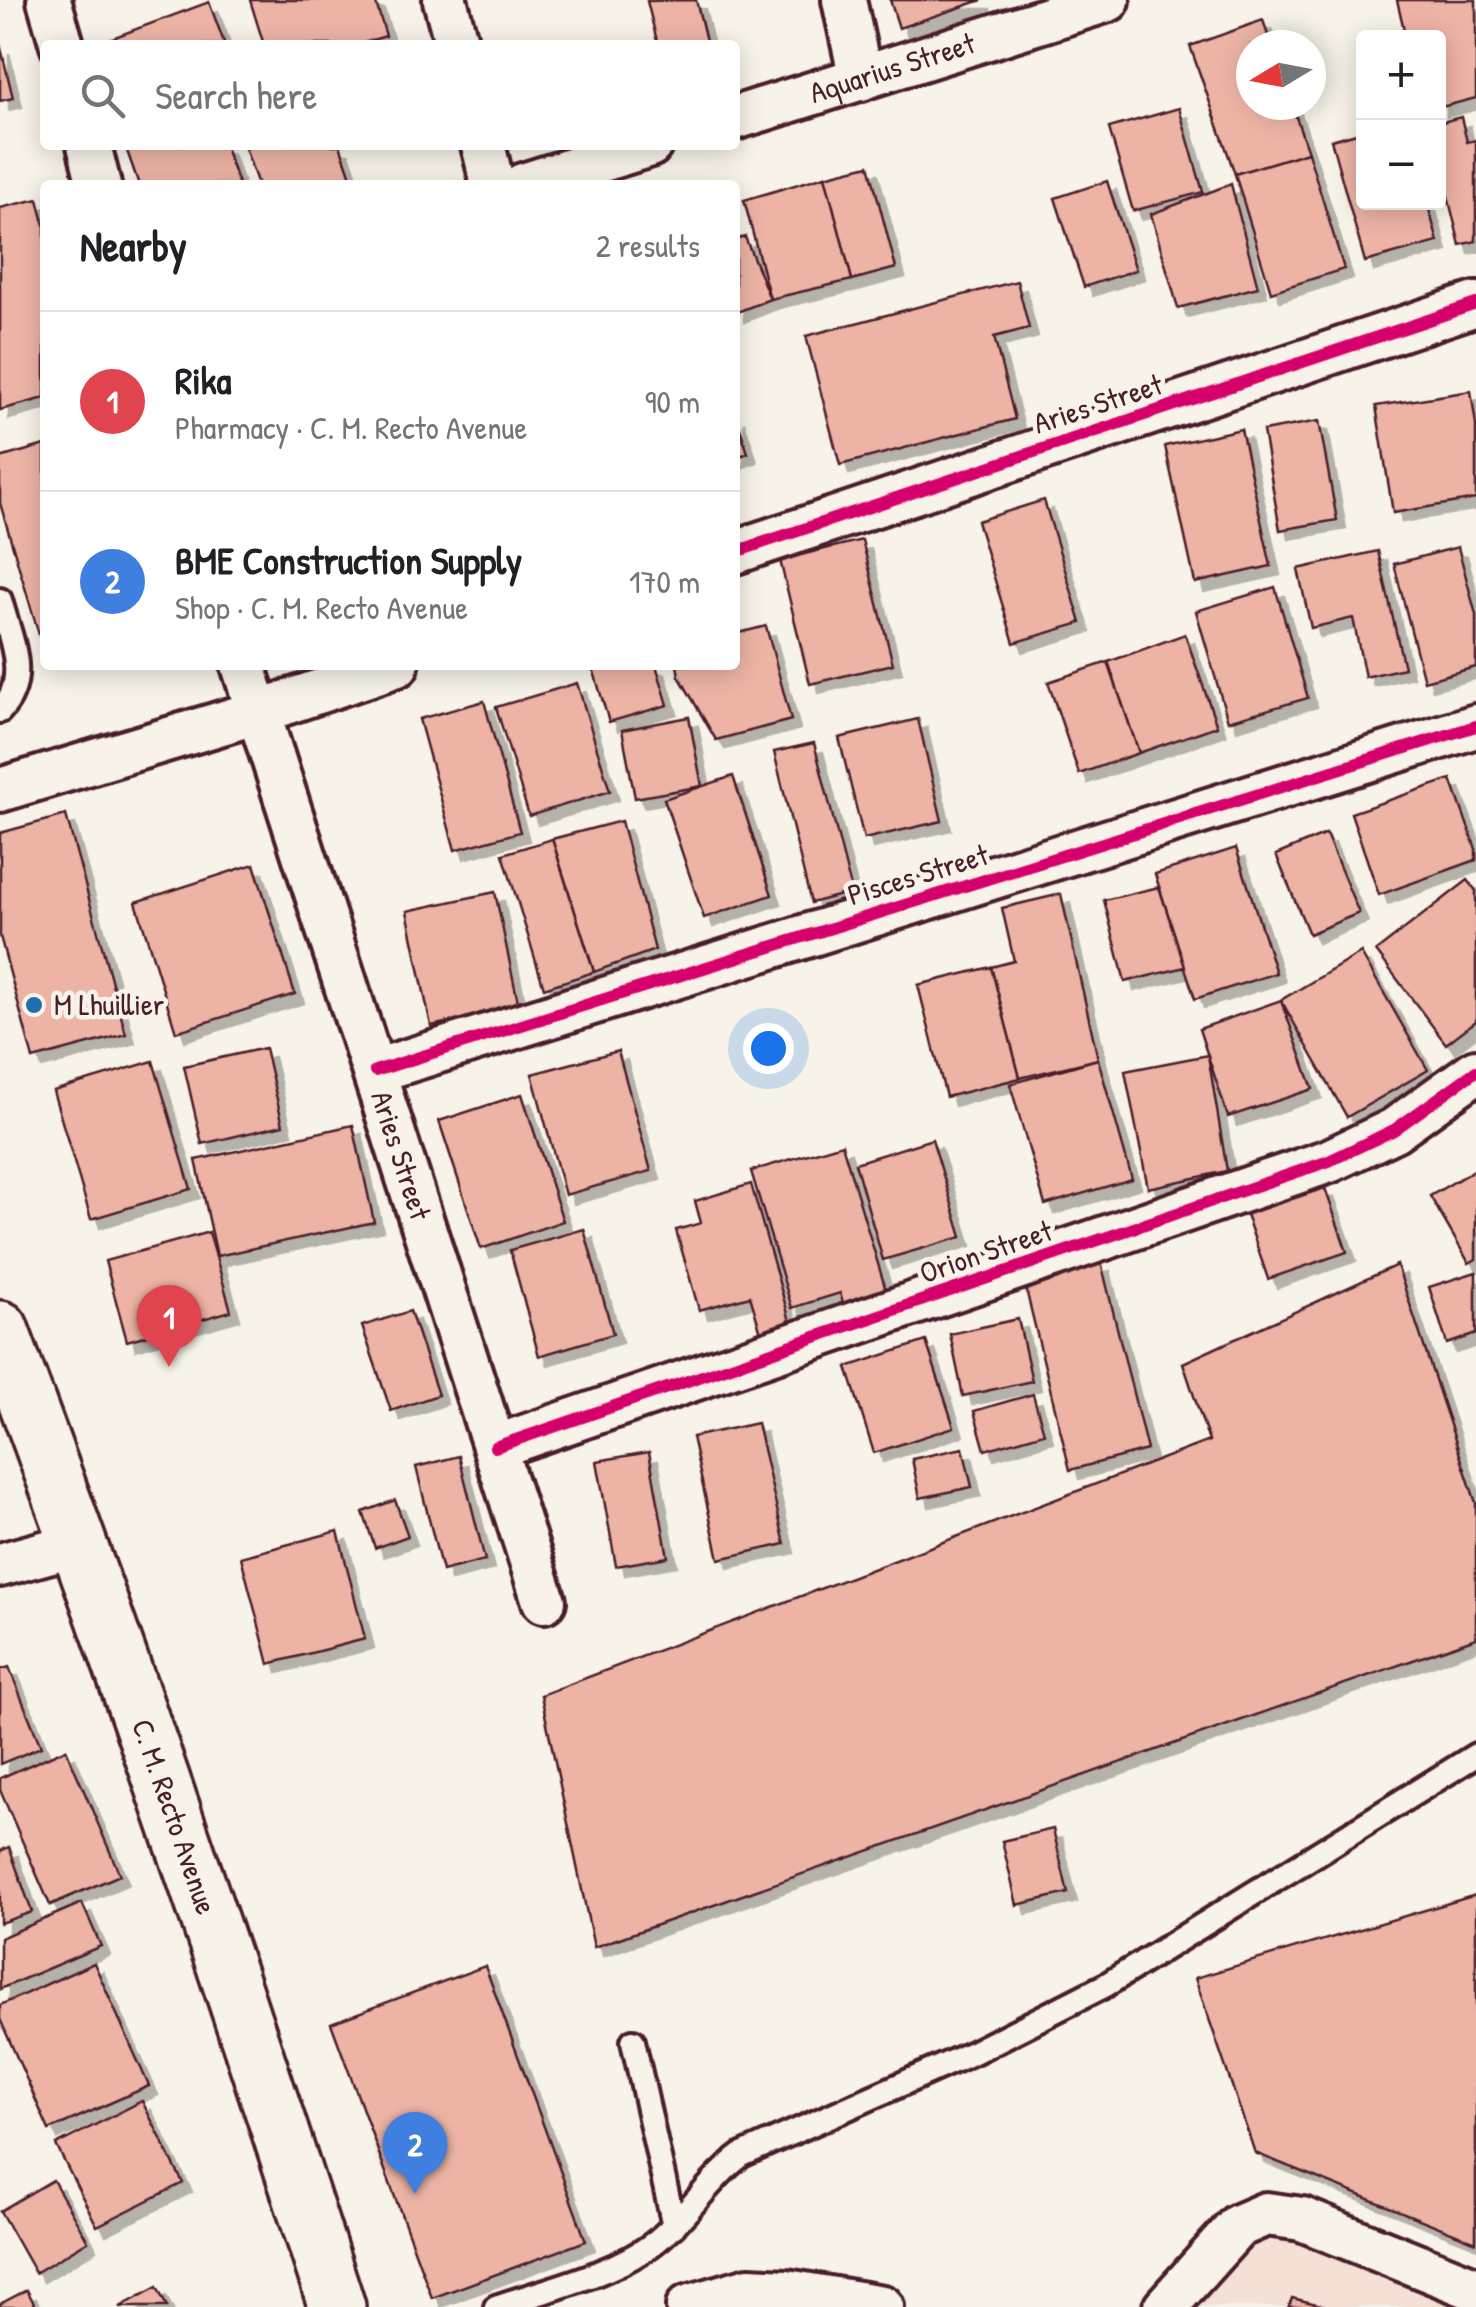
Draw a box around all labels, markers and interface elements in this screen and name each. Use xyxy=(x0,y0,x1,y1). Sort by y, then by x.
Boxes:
street label: Aquarius Street xyxy=(804,22,980,112)
north arrow xyxy=(1236,30,1326,120)
map controls xyxy=(1356,30,1446,210)
button: + xyxy=(1356,30,1446,120)
search box xyxy=(40,40,740,150)
icon: search xyxy=(75,68,130,123)
text: Search here xyxy=(155,69,317,121)
button: − xyxy=(1356,120,1446,210)
text: Nearby xyxy=(80,217,187,274)
text: 2 results xyxy=(596,224,700,267)
text: Rika xyxy=(175,354,231,406)
street label: Aries Street xyxy=(1028,363,1168,443)
text: 1 xyxy=(107,380,118,423)
text: 90 m xyxy=(645,380,700,423)
text: Pharmacy · C. M. Recto Avenue xyxy=(175,406,527,449)
text: BME Construction Supply xyxy=(175,534,522,586)
text: 2 xyxy=(105,560,120,603)
text: 170 m xyxy=(629,560,700,603)
text: Shop · C. M. Recto Avenue xyxy=(175,586,468,629)
street label: Pisces Street xyxy=(843,834,993,914)
place label: M Lhuillier xyxy=(54,984,165,1024)
marker: M Lhuillier xyxy=(23,994,45,1016)
your location xyxy=(743,1023,794,1074)
street label: Aries Street xyxy=(362,1085,441,1225)
street label: Orion Street xyxy=(914,1210,1058,1292)
pin: 1 xyxy=(136,1284,202,1367)
street label: C. M. Recto Avenue xyxy=(123,1714,227,1919)
pin: 2 xyxy=(382,2112,448,2194)

